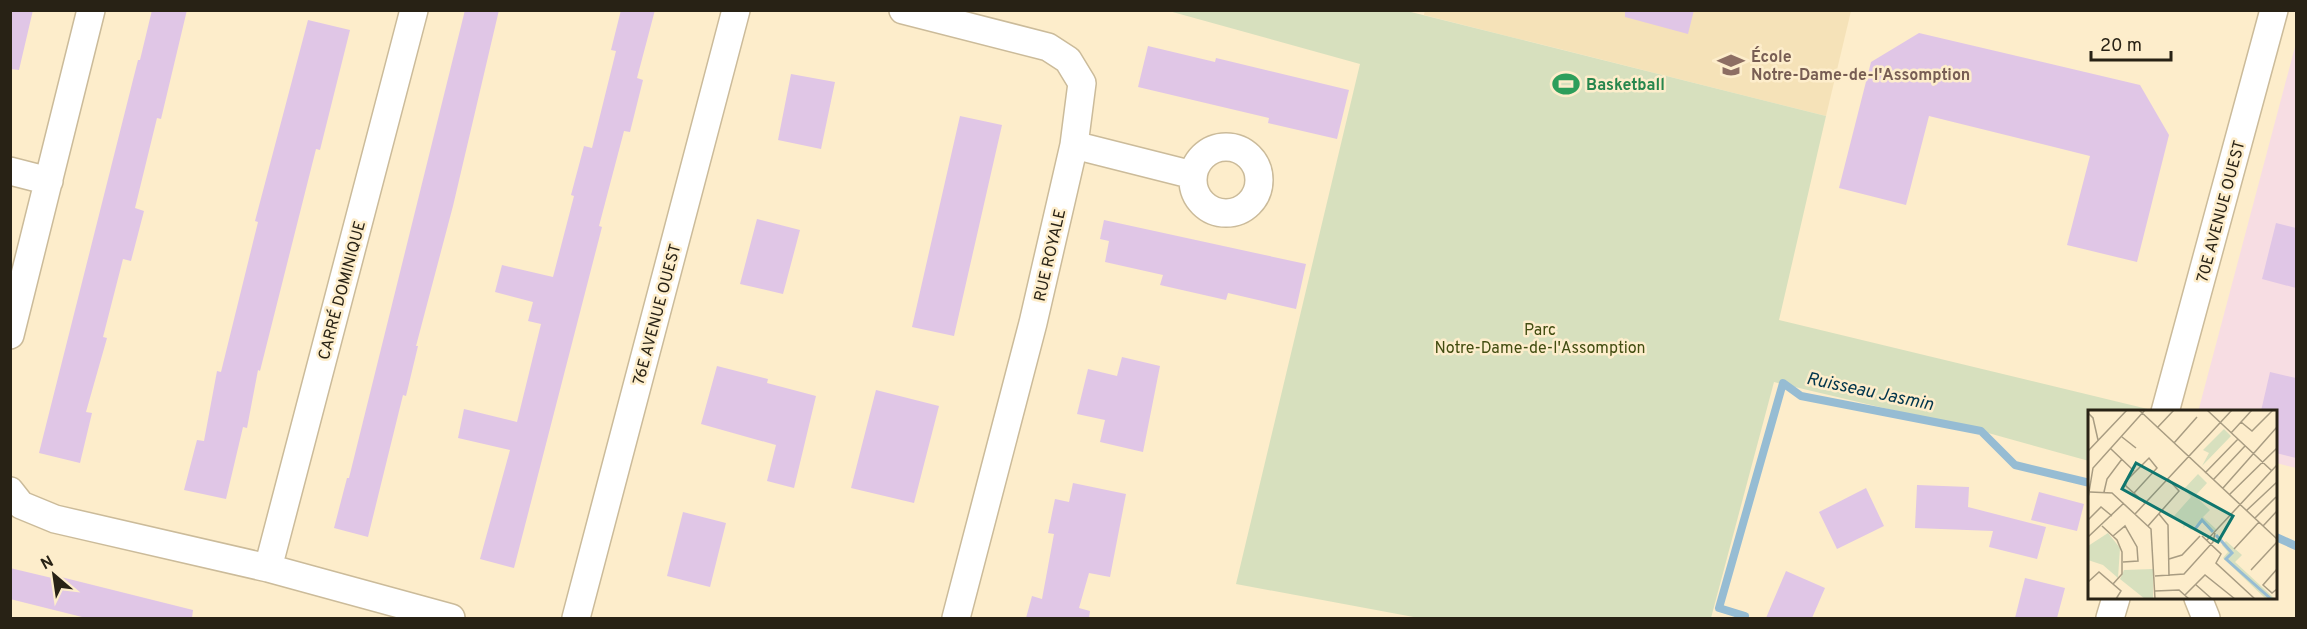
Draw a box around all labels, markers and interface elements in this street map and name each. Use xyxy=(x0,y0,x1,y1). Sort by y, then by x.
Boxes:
scale bar xyxy=(2091,24,2170,62)
text: 20 m xyxy=(2100,35,2142,58)
place label: École Notre-Dame-de-l'Assomption xyxy=(1751,46,1970,86)
school or university icon: École Notre-Dame-de-l'Assomption xyxy=(1716,50,1746,80)
sports icon: Basketball xyxy=(1551,69,1581,99)
place label: Basketball xyxy=(1586,76,1665,96)
street label: 70E AVENUE OUEST xyxy=(2193,138,2251,285)
street label: RUE ROYALE xyxy=(1031,207,1071,304)
street label: CARRÉ DOMINIQUE xyxy=(313,218,371,362)
street label: 76E AVENUE OUEST xyxy=(629,242,686,387)
park label: Parc Notre-Dame-de-l'Assomption xyxy=(1434,321,1646,359)
water label: Ruisseau Jasmin xyxy=(1804,368,1936,417)
inset map xyxy=(2088,410,2277,599)
north arrow xyxy=(24,545,84,605)
text: N xyxy=(38,552,58,575)

